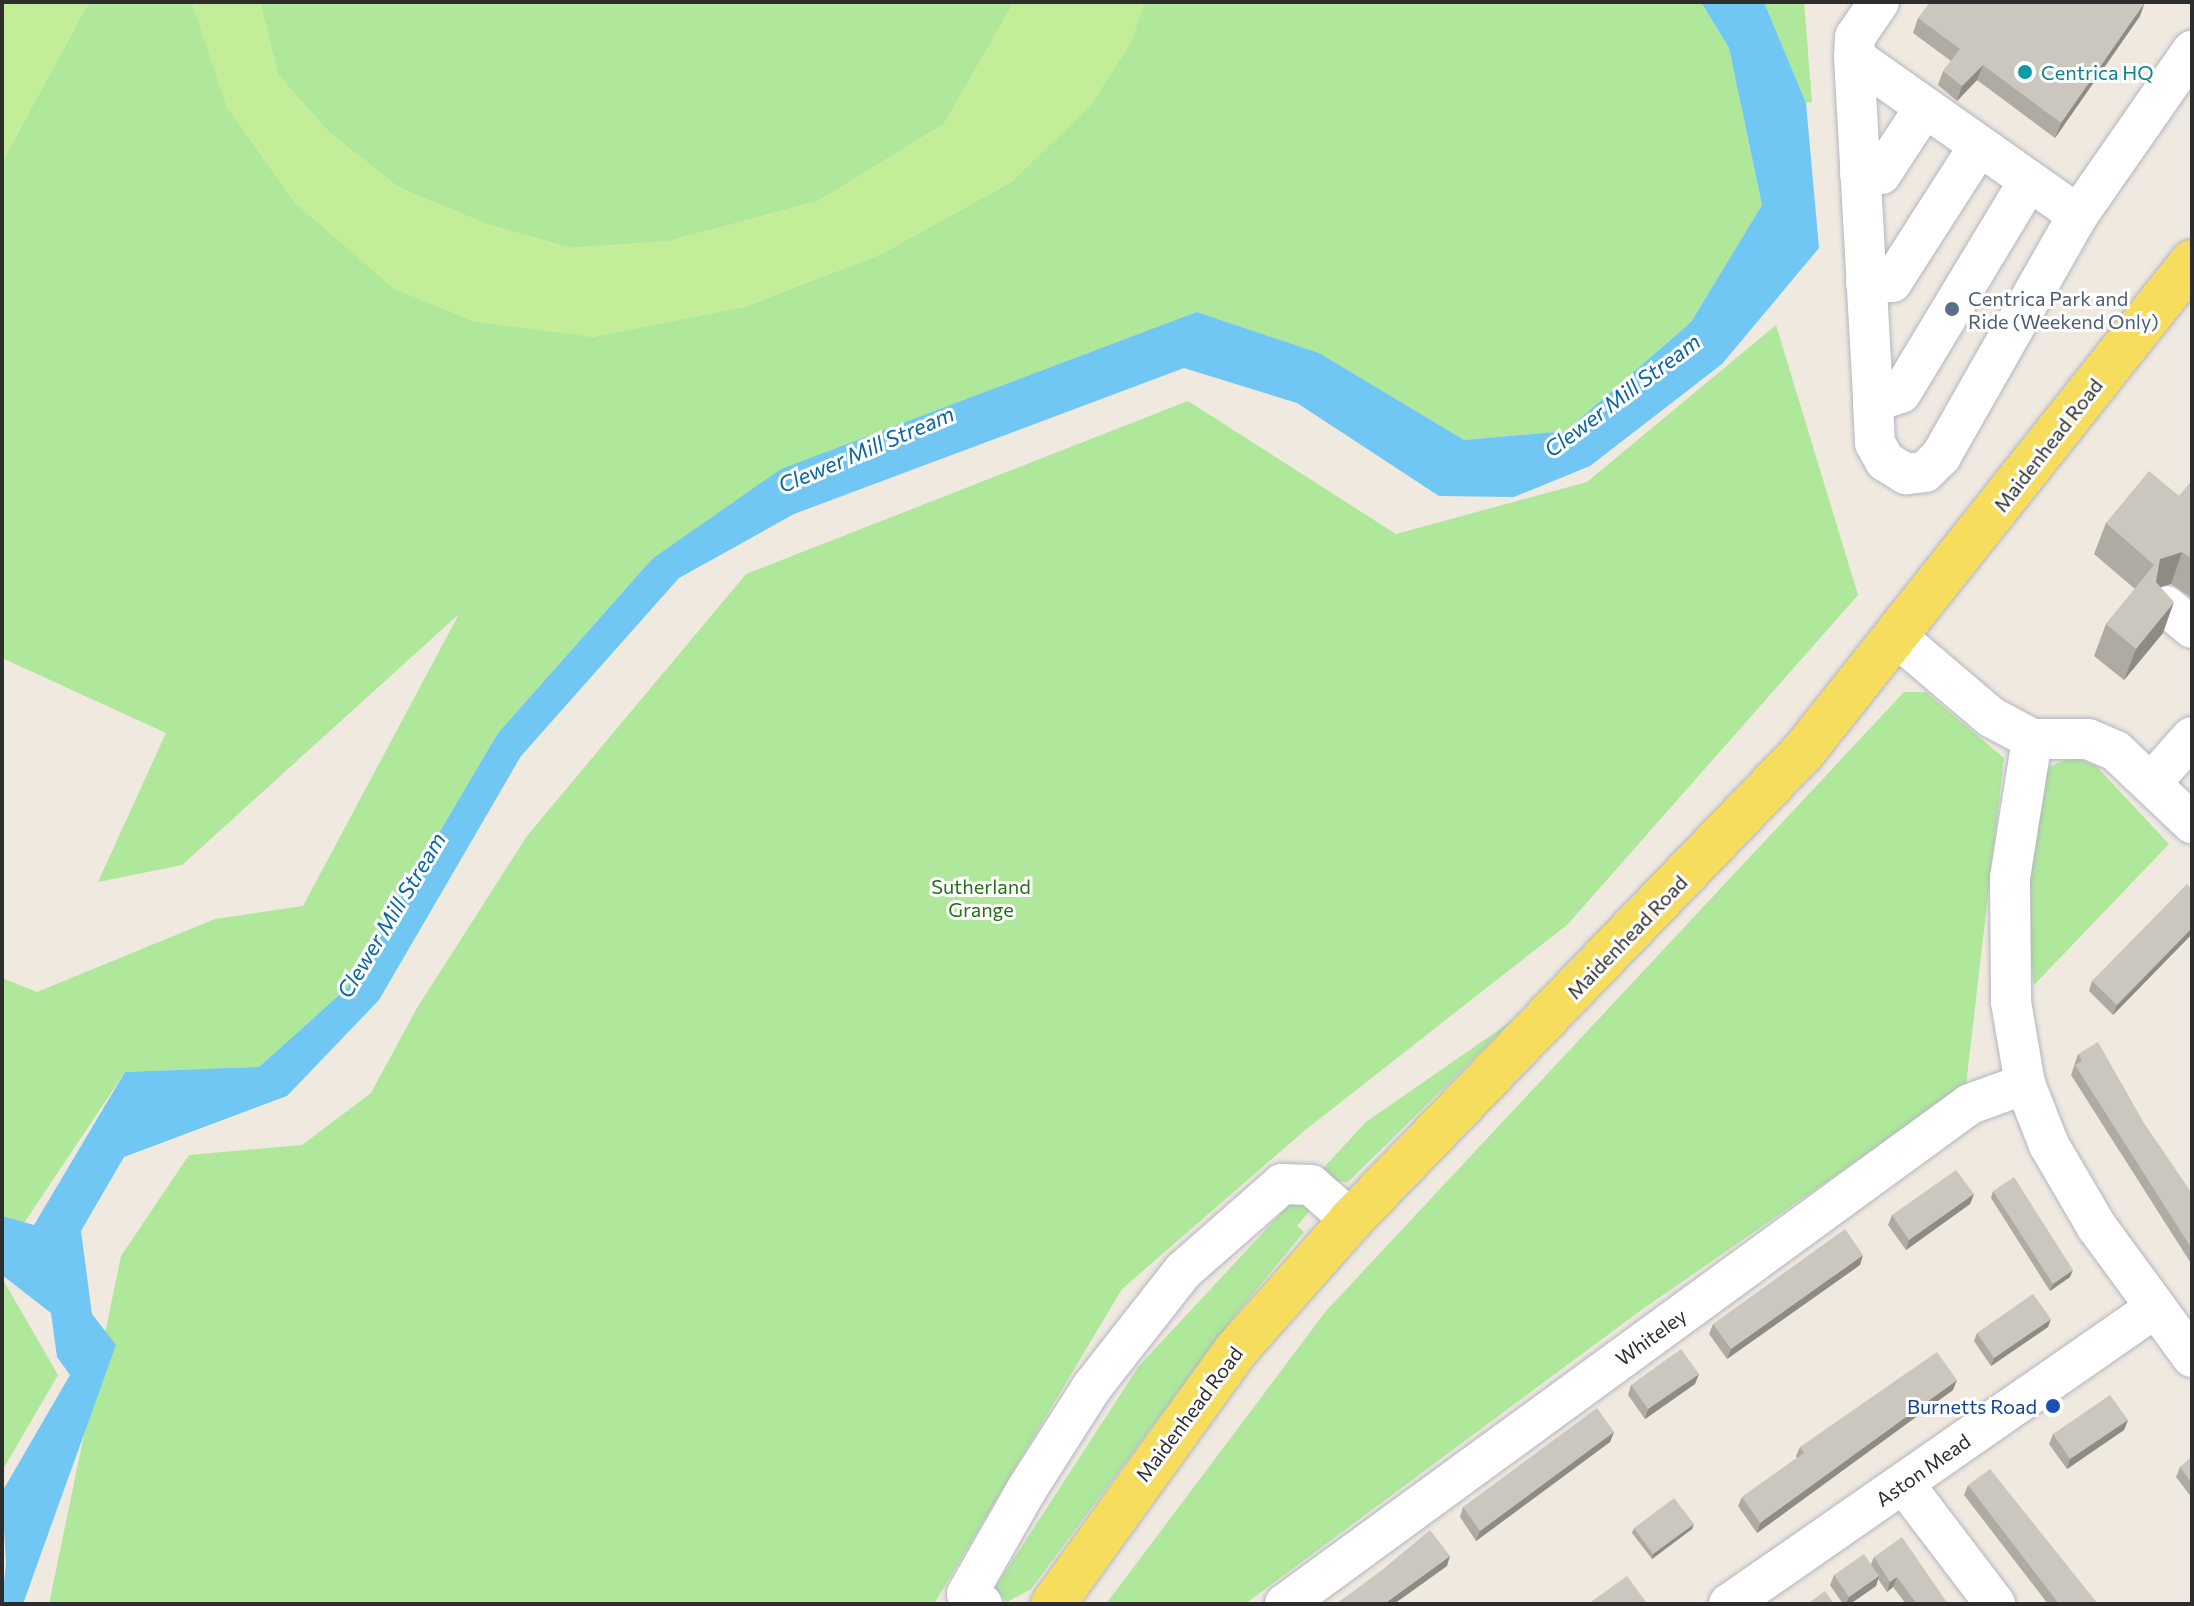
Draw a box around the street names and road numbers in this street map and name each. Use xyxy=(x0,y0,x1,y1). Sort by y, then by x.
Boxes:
street label: Maidenhead Road xyxy=(1988,374,2108,516)
street label: Maidenhead Road xyxy=(1562,870,1692,1004)
street label: Whiteley xyxy=(1611,1303,1691,1371)
street label: Maidenhead Road xyxy=(1130,1342,1248,1486)
street label: Aston Mead xyxy=(1871,1429,1975,1511)

